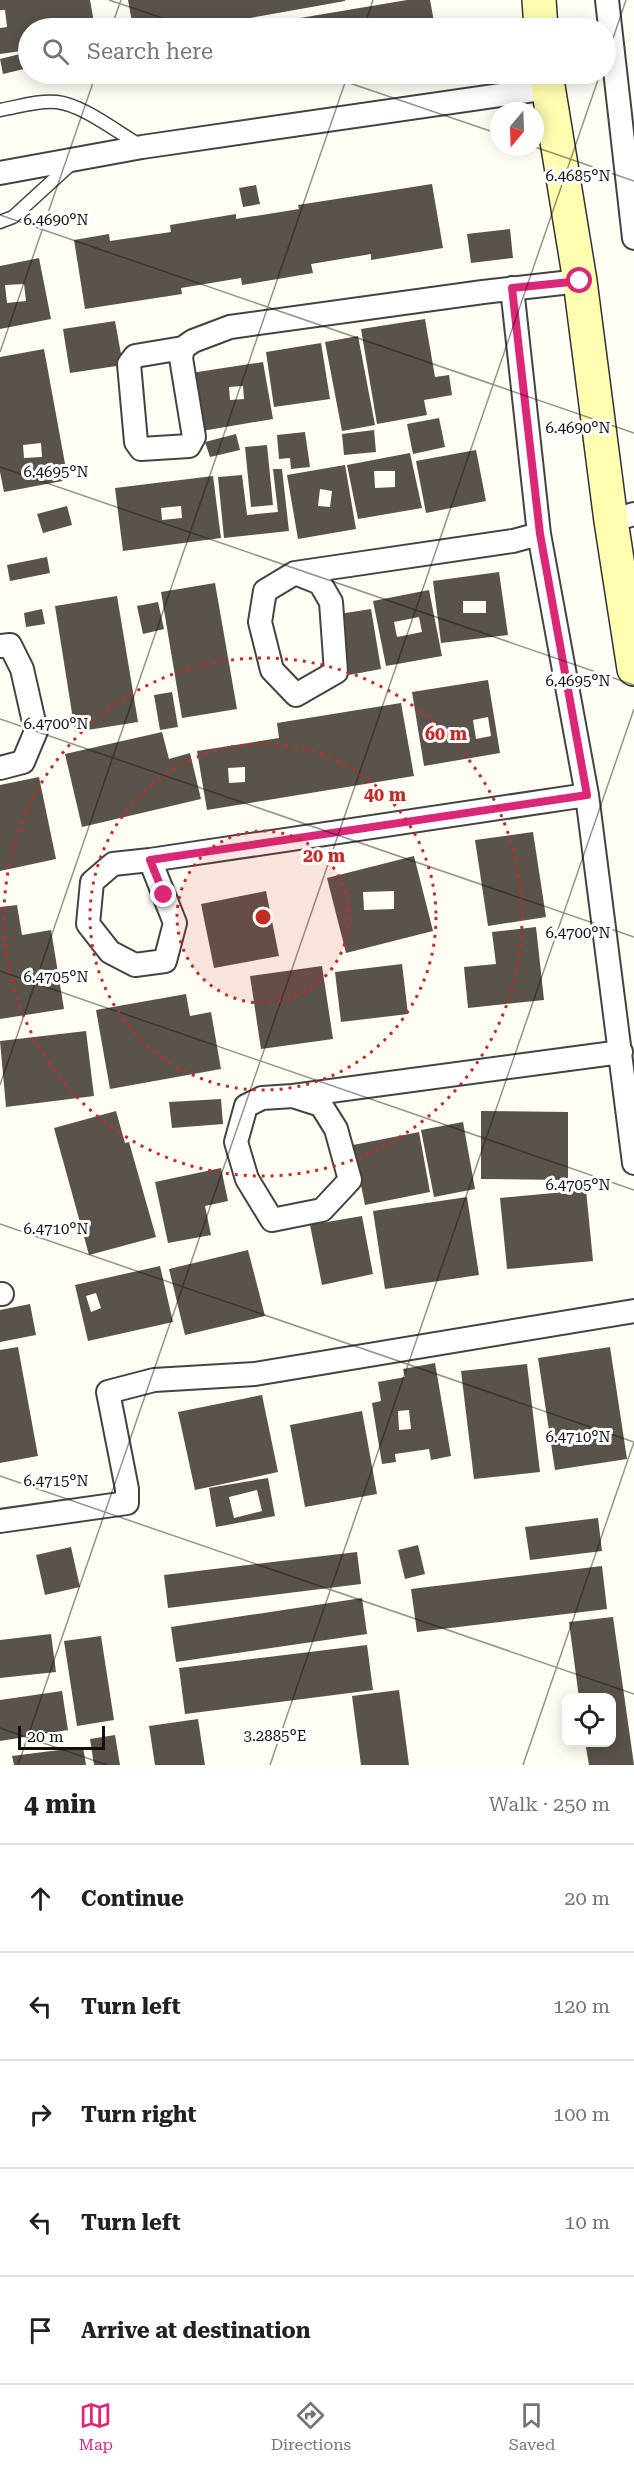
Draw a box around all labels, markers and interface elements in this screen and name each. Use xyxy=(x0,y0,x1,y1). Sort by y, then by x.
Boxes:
search box xyxy=(18,18,616,84)
icon: search xyxy=(39,35,72,68)
text: Search here xyxy=(87,39,213,64)
north arrow xyxy=(490,102,544,156)
text: 6.4685°N xyxy=(545,167,611,185)
text: 6.4690°N xyxy=(23,211,89,229)
route start xyxy=(566,267,592,293)
text: 6.4690°N xyxy=(545,419,611,437)
text: 6.4695°N xyxy=(23,463,89,481)
text: 6.4695°N xyxy=(545,672,611,690)
text: 6.4700°N xyxy=(23,715,89,733)
text: 60 m xyxy=(425,723,468,744)
text: 40 m xyxy=(364,784,407,805)
text: 20 m xyxy=(303,845,346,866)
route end xyxy=(150,881,176,907)
centre of rings xyxy=(253,907,273,927)
text: 6.4700°N xyxy=(545,924,611,942)
text: 6.4705°N xyxy=(23,968,89,986)
text: 6.4705°N xyxy=(545,1176,611,1194)
text: 6.4710°N xyxy=(23,1220,89,1238)
text: 6.4710°N xyxy=(545,1428,611,1446)
text: 6.4715°N xyxy=(23,1472,89,1490)
map controls xyxy=(562,1693,616,1747)
button: locate xyxy=(562,1693,616,1747)
scale bar xyxy=(18,1723,105,1750)
text: 20 m xyxy=(27,1727,64,1746)
text: 3.2885°E xyxy=(244,1727,306,1745)
text: 4 min xyxy=(24,1789,96,1819)
text: Walk · 250 m xyxy=(489,1792,610,1816)
icon: ahead xyxy=(24,1882,57,1915)
text: Continue xyxy=(81,1886,184,1911)
text: 20 m xyxy=(564,1886,610,1910)
icon: left xyxy=(24,1990,57,2023)
text: Turn left xyxy=(81,1994,181,2019)
text: 120 m xyxy=(553,1994,610,2018)
icon: right xyxy=(24,2098,57,2131)
text: Turn right xyxy=(81,2102,196,2127)
text: 100 m xyxy=(553,2102,610,2126)
icon: left xyxy=(24,2206,57,2239)
text: Turn left xyxy=(81,2210,181,2235)
text: 10 m xyxy=(564,2210,610,2234)
icon: arrive xyxy=(24,2314,57,2347)
text: Arrive at destination xyxy=(81,2318,310,2343)
tab: Map xyxy=(79,2399,113,2454)
tab: Directions xyxy=(271,2399,351,2454)
tab: Saved xyxy=(509,2399,555,2454)

